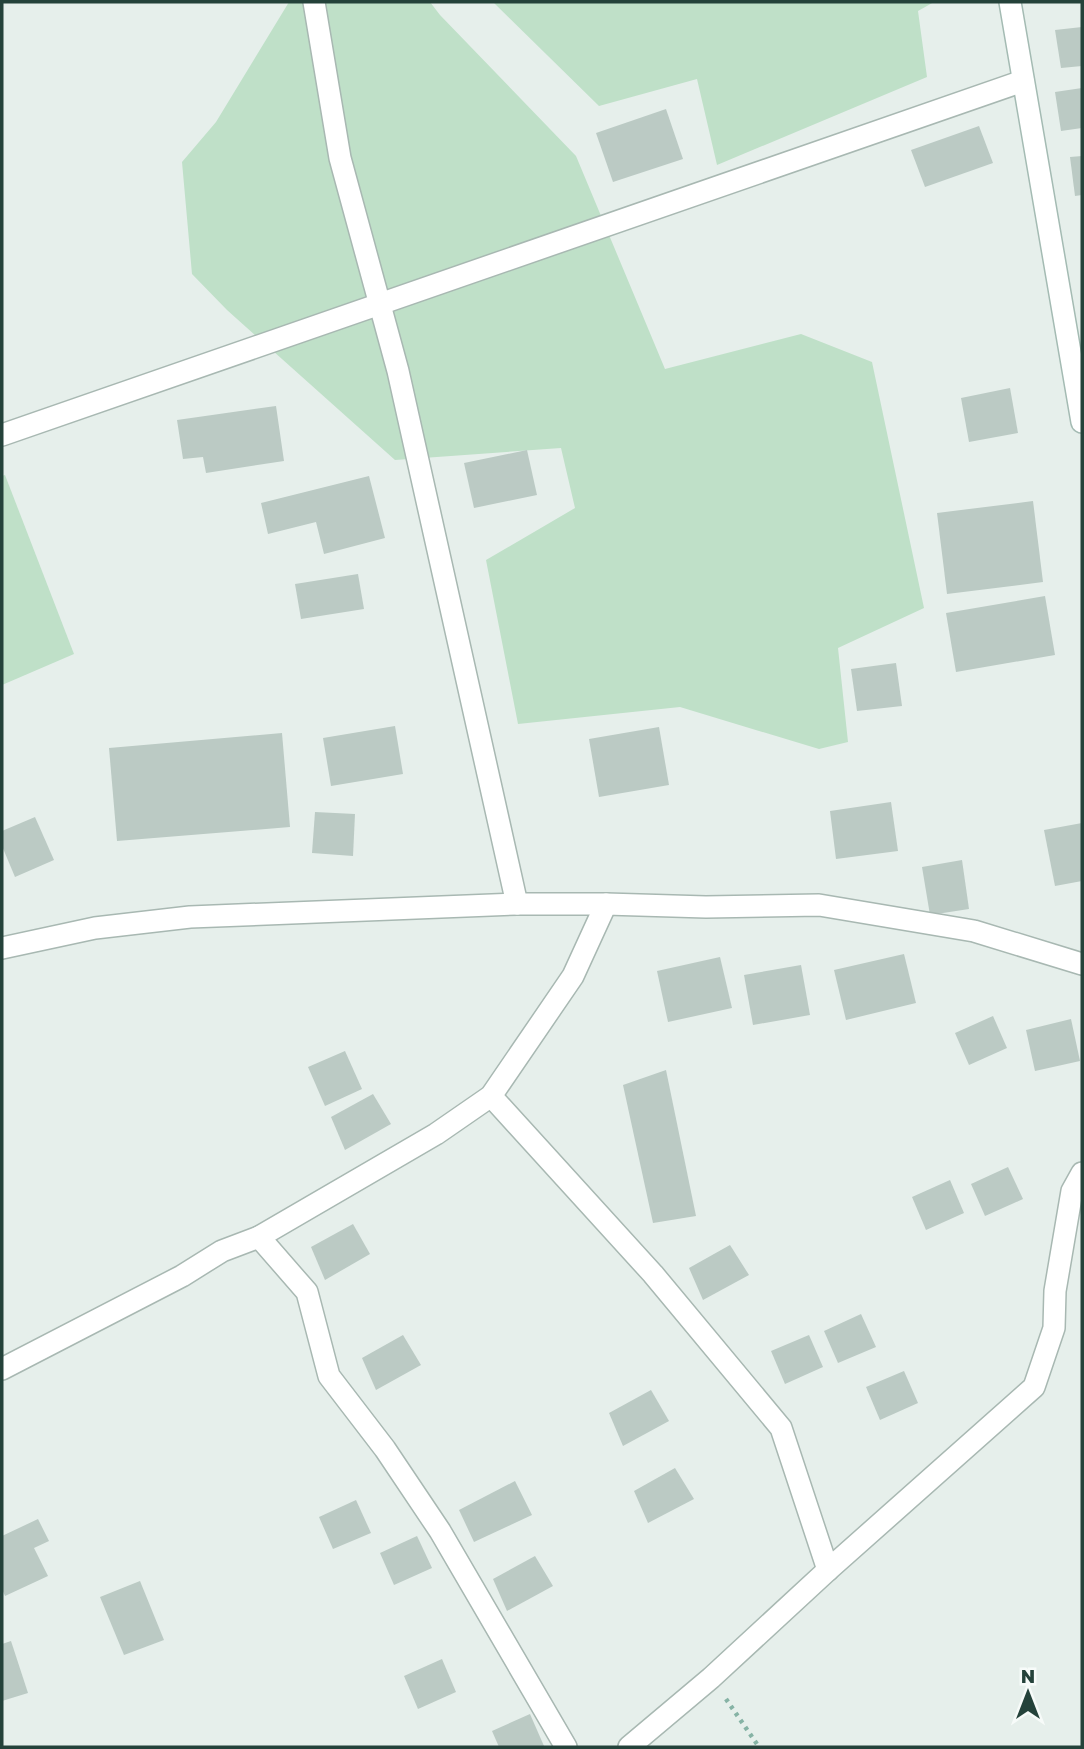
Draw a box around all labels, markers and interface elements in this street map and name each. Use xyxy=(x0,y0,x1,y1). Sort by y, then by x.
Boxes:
north arrow xyxy=(993,1658,1063,1728)
text: N xyxy=(1021,1664,1035,1687)

